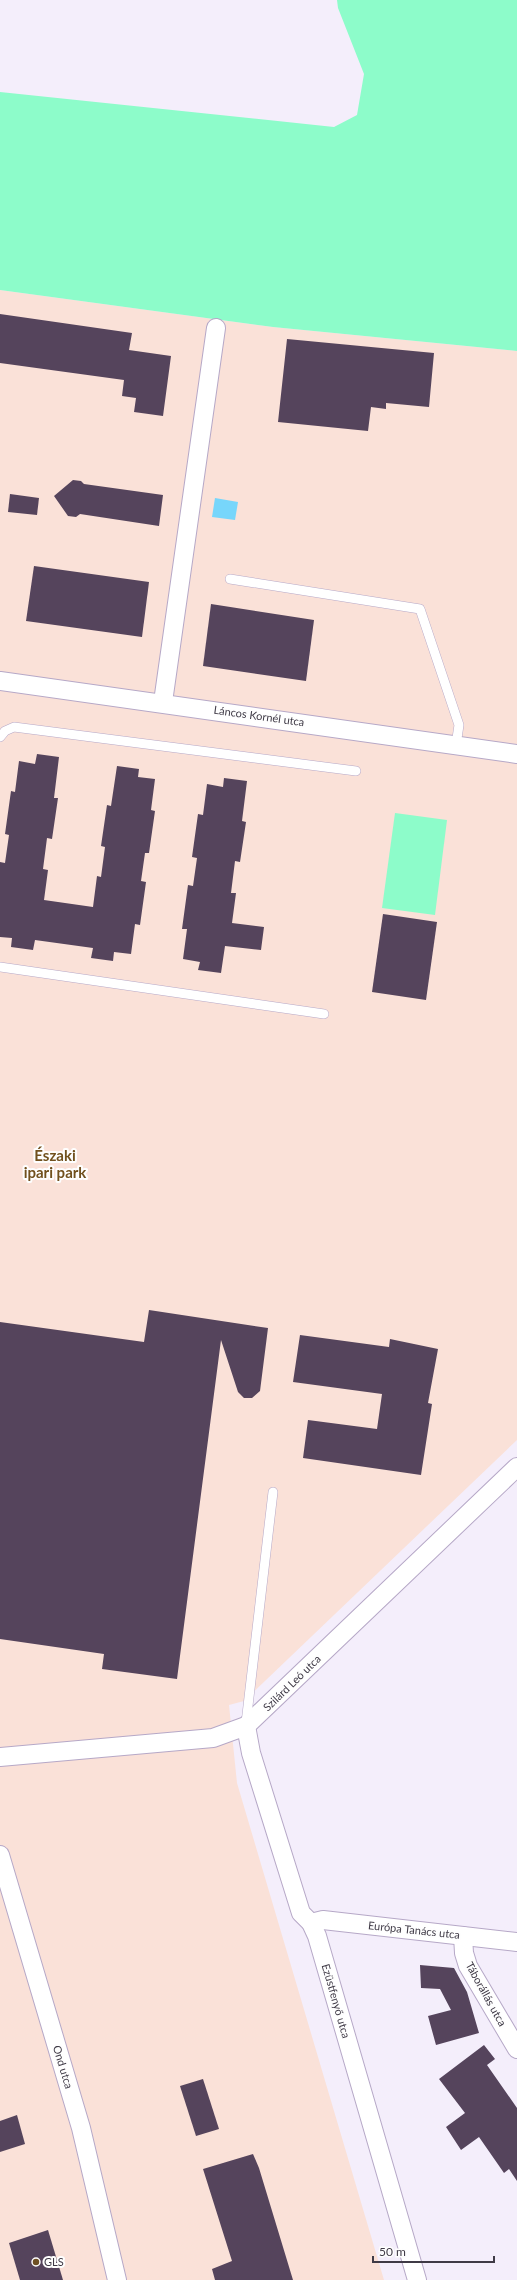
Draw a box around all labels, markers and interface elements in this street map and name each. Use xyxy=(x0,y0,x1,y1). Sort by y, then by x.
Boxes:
street label: Láncos Kornél utca xyxy=(213,703,305,728)
district label: Északi ipari park xyxy=(24,1146,87,1181)
street label: Szilárd Leó utca xyxy=(260,1652,323,1713)
street label: Európa Tanács utca xyxy=(367,1918,461,1941)
street label: Táborállás utca xyxy=(463,1959,509,2028)
street label: Ezüstfenyő utca xyxy=(320,1962,353,2040)
street label: Ond utca xyxy=(51,2044,76,2090)
scale bar xyxy=(373,2238,494,2264)
text: 50 m xyxy=(379,2244,406,2259)
place label: GLS xyxy=(44,2255,64,2268)
marker: GLS xyxy=(31,2257,41,2267)

